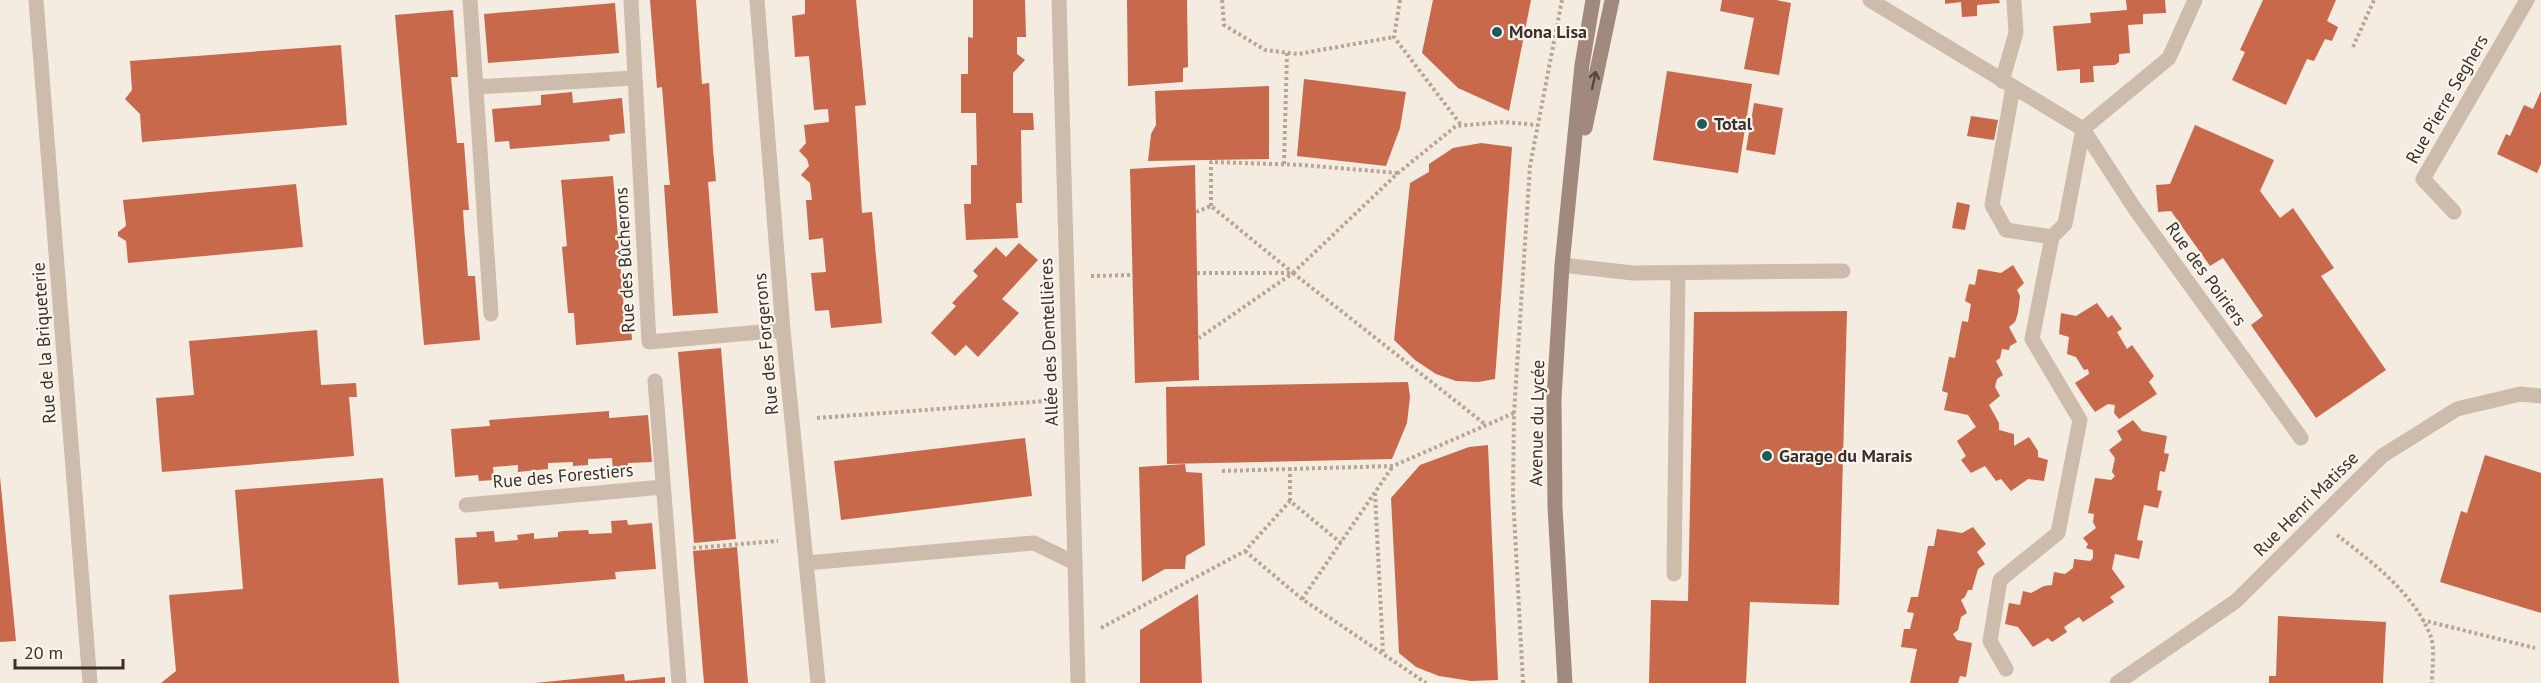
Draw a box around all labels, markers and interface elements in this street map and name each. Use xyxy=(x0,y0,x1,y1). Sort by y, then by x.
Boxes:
place label: Mona Lisa xyxy=(1509,20,1587,43)
marker: Mona Lisa xyxy=(1490,25,1504,39)
street label: Rue Pierre Seghers xyxy=(2400,30,2493,167)
one-way arrow xyxy=(1589,71,1600,90)
place label: Total xyxy=(1714,112,1753,135)
marker: Total xyxy=(1695,117,1709,131)
street label: Rue des Bûcherons xyxy=(609,187,640,333)
street label: Rue des Poiriers xyxy=(2161,217,2252,330)
street label: Allée des Dentellières xyxy=(1034,258,1063,427)
street label: Rue de la Briqueterie xyxy=(26,261,61,425)
street label: Rue des Forgerons xyxy=(748,272,783,416)
street label: Avenue du Lycée xyxy=(1524,359,1549,487)
place label: Garage du Marais xyxy=(1779,444,1913,467)
street label: Rue Henri Matisse xyxy=(2248,446,2363,561)
marker: Garage du Marais xyxy=(1760,449,1774,463)
street label: Rue des Forestiers xyxy=(492,458,634,493)
scale bar xyxy=(15,632,123,670)
text: 20 m xyxy=(24,641,63,664)

